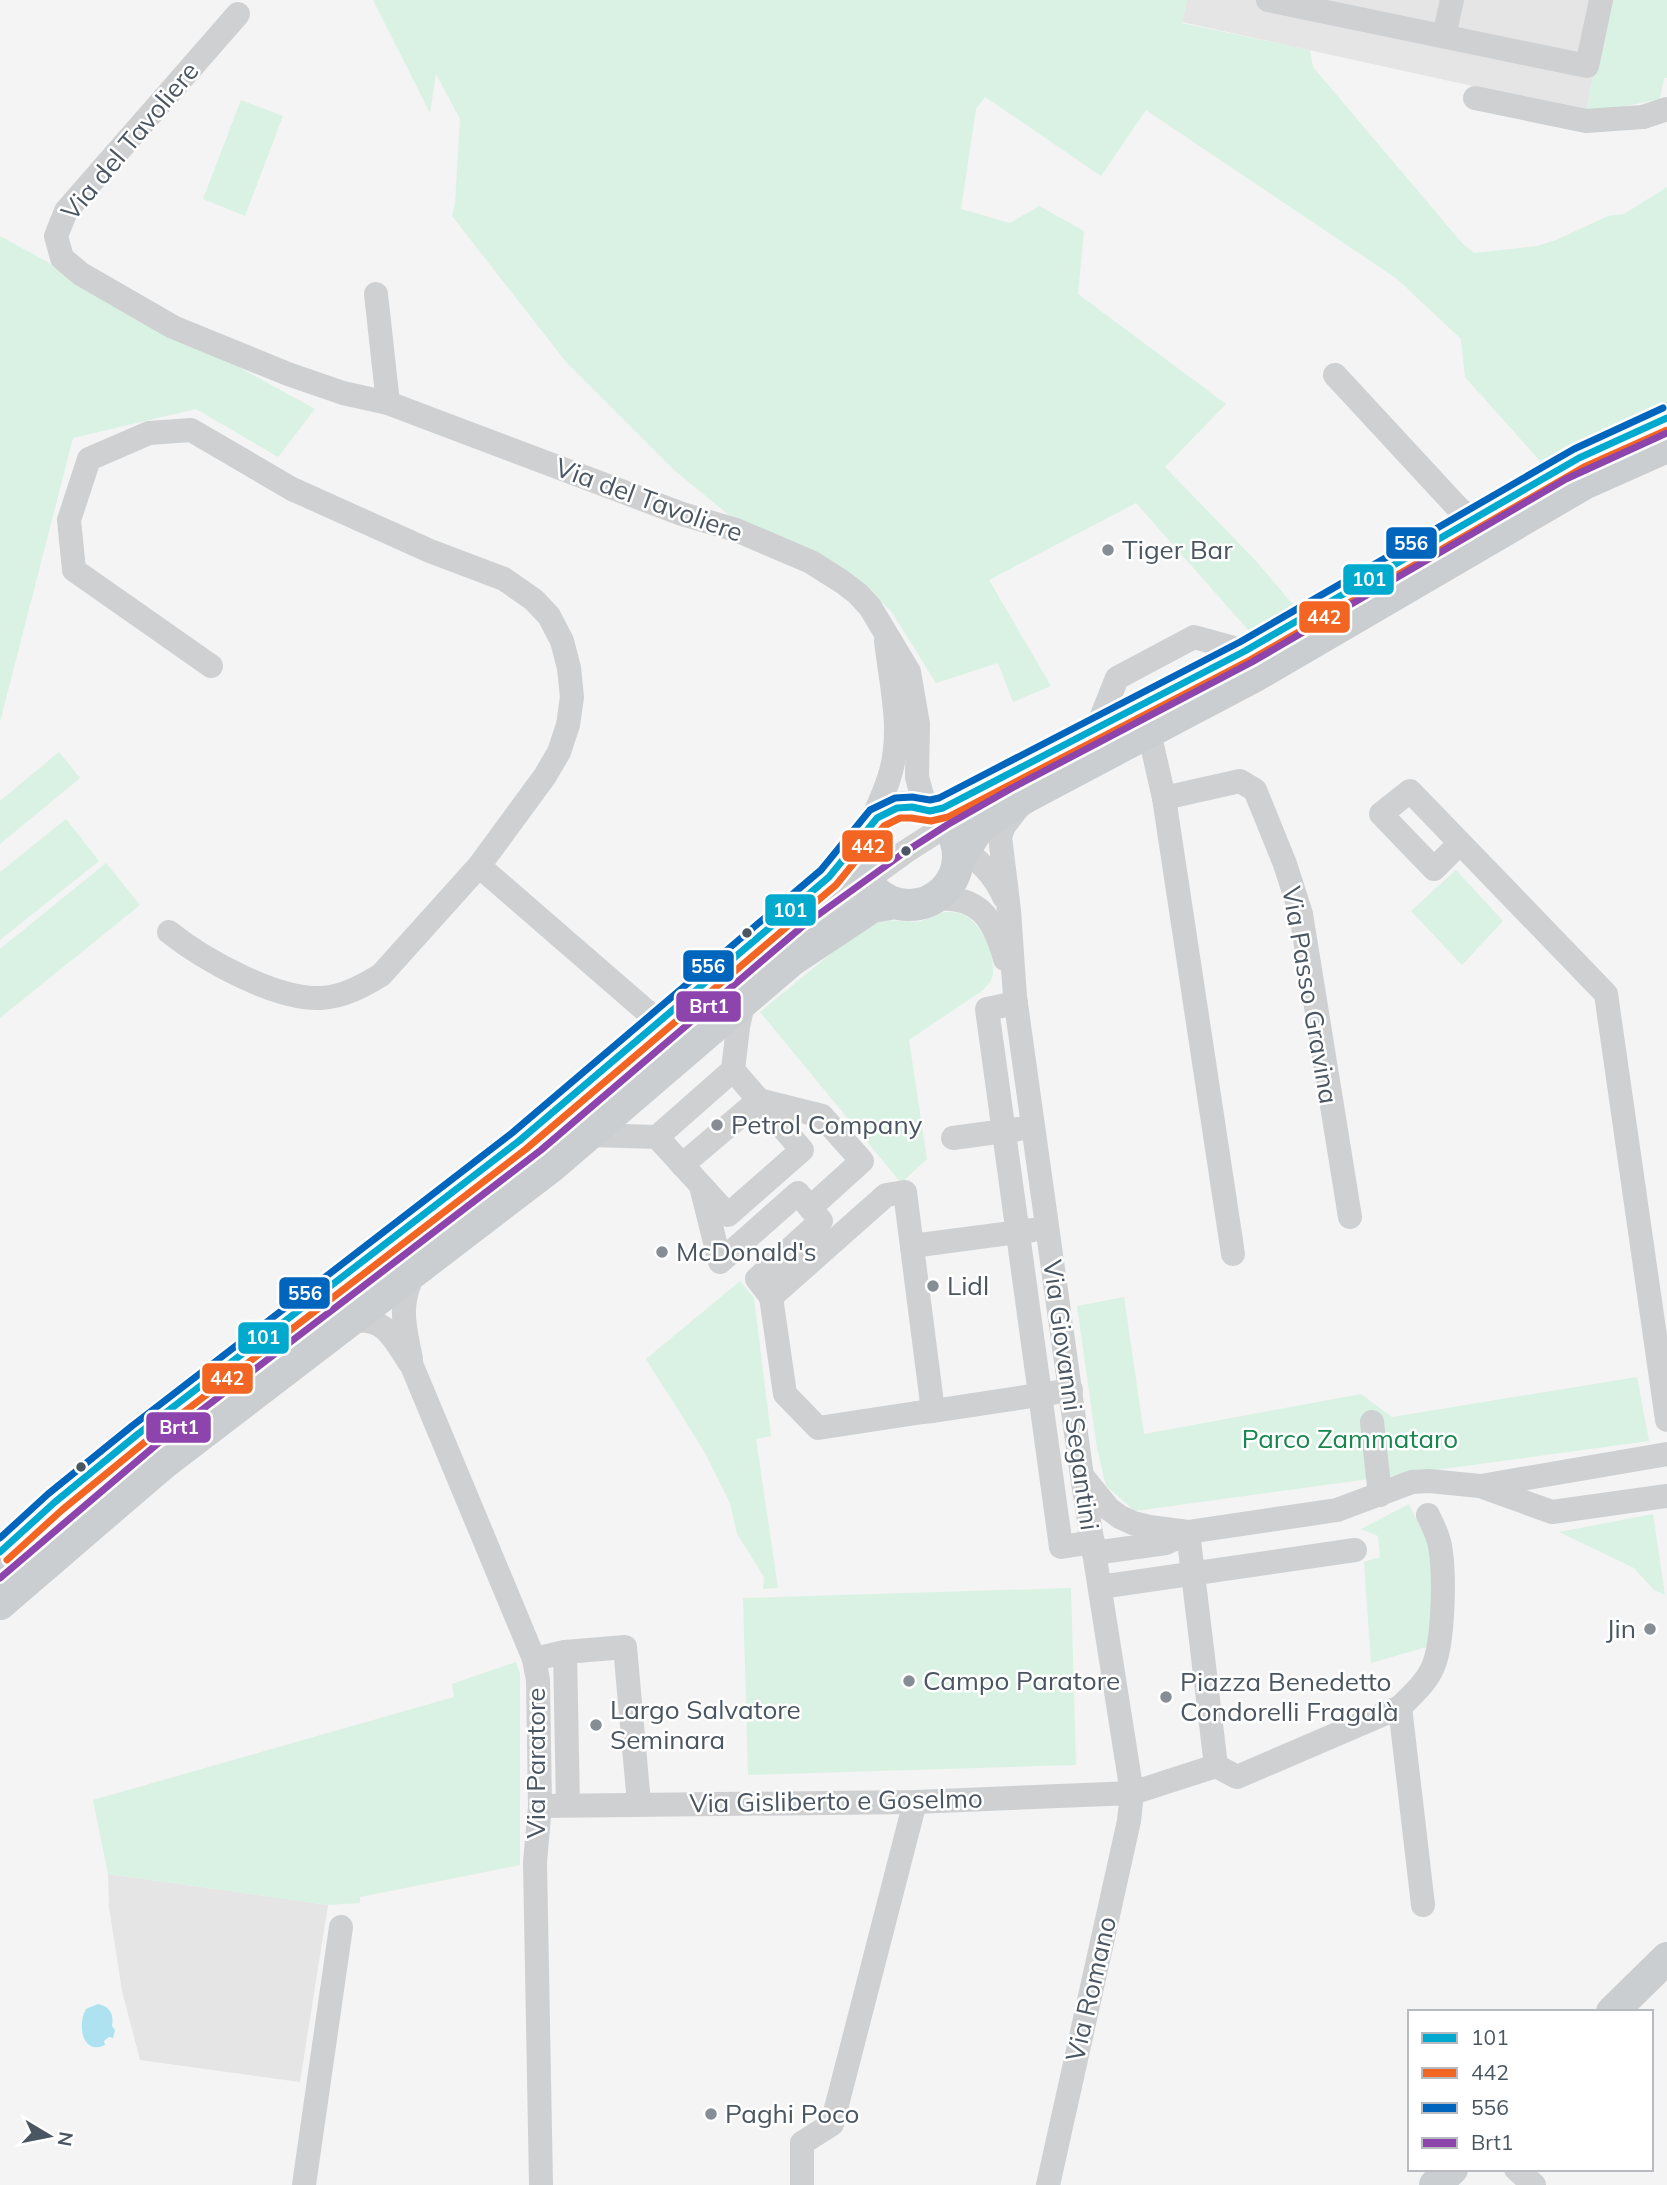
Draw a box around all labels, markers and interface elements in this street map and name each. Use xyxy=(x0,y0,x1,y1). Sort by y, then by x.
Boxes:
street label: Via del Tavoliere xyxy=(54,55,206,227)
street label: Via del Tavoliere xyxy=(551,450,747,549)
line badge: 556 xyxy=(1385,526,1438,560)
text: 556 xyxy=(1394,531,1428,555)
place label: Tiger Bar xyxy=(1122,533,1233,566)
marker: Tiger Bar xyxy=(1100,542,1116,558)
line badge: 101 xyxy=(1342,563,1395,596)
text: 101 xyxy=(1352,567,1386,591)
line badge: 442 xyxy=(1298,600,1351,634)
text: 442 xyxy=(1307,605,1341,629)
line badge: 442 xyxy=(841,829,894,863)
text: 442 xyxy=(851,834,885,858)
unlabelled marker xyxy=(899,844,913,858)
street label: Via Passo Gravina xyxy=(1275,883,1346,1106)
line badge: 101 xyxy=(764,893,817,927)
text: 101 xyxy=(773,898,807,922)
unlabelled marker xyxy=(740,926,754,940)
line badge: 556 xyxy=(682,949,735,983)
text: 556 xyxy=(691,954,725,978)
line badge: Brt1 xyxy=(675,990,742,1023)
text: Brt1 xyxy=(689,994,729,1018)
place label: Petrol Company xyxy=(731,1108,923,1141)
marker: Petrol Company xyxy=(709,1117,725,1133)
place label: McDonald's xyxy=(676,1235,817,1268)
marker: McDonald's xyxy=(654,1244,670,1260)
street label: Via Giovanni Segantini xyxy=(1036,1258,1107,1532)
place label: Lidl xyxy=(947,1269,989,1302)
line badge: 556 xyxy=(278,1276,331,1310)
marker: Lidl xyxy=(925,1278,941,1294)
text: 556 xyxy=(288,1281,322,1305)
line badge: 101 xyxy=(237,1321,290,1355)
text: 101 xyxy=(246,1325,280,1349)
line badge: 442 xyxy=(201,1362,254,1395)
text: 442 xyxy=(210,1366,244,1390)
line badge: Brt1 xyxy=(145,1411,212,1444)
text: Brt1 xyxy=(159,1415,199,1439)
park label: Parco Zammataro xyxy=(1242,1422,1458,1455)
unlabelled marker xyxy=(74,1460,88,1474)
place label: Jin xyxy=(1606,1612,1636,1645)
marker: Jin xyxy=(1642,1621,1658,1637)
place label: Campo Paratore xyxy=(923,1664,1120,1697)
place label: Piazza Benedetto Condorelli Fragalà xyxy=(1180,1665,1399,1728)
marker: Campo Paratore xyxy=(901,1673,917,1689)
street label: Via Paratore xyxy=(519,1688,552,1838)
marker: Piazza Benedetto Condorelli Fragalà xyxy=(1158,1689,1174,1705)
place label: Largo Salvatore Seminara xyxy=(610,1693,801,1756)
marker: Largo Salvatore Seminara xyxy=(588,1717,604,1733)
street label: Via Gisliberto e Goselmo xyxy=(689,1781,983,1820)
street label: Via Romano xyxy=(1058,1913,1123,2065)
legend xyxy=(1408,2010,1653,2171)
text: 101 xyxy=(1471,2024,1509,2050)
text: 442 xyxy=(1471,2059,1509,2085)
text: 556 xyxy=(1471,2094,1509,2120)
place label: Paghi Poco xyxy=(725,2097,859,2130)
north arrow xyxy=(14,2101,84,2171)
marker: Paghi Poco xyxy=(703,2106,719,2122)
text: Brt1 xyxy=(1471,2129,1513,2155)
text: N xyxy=(53,2130,79,2148)

